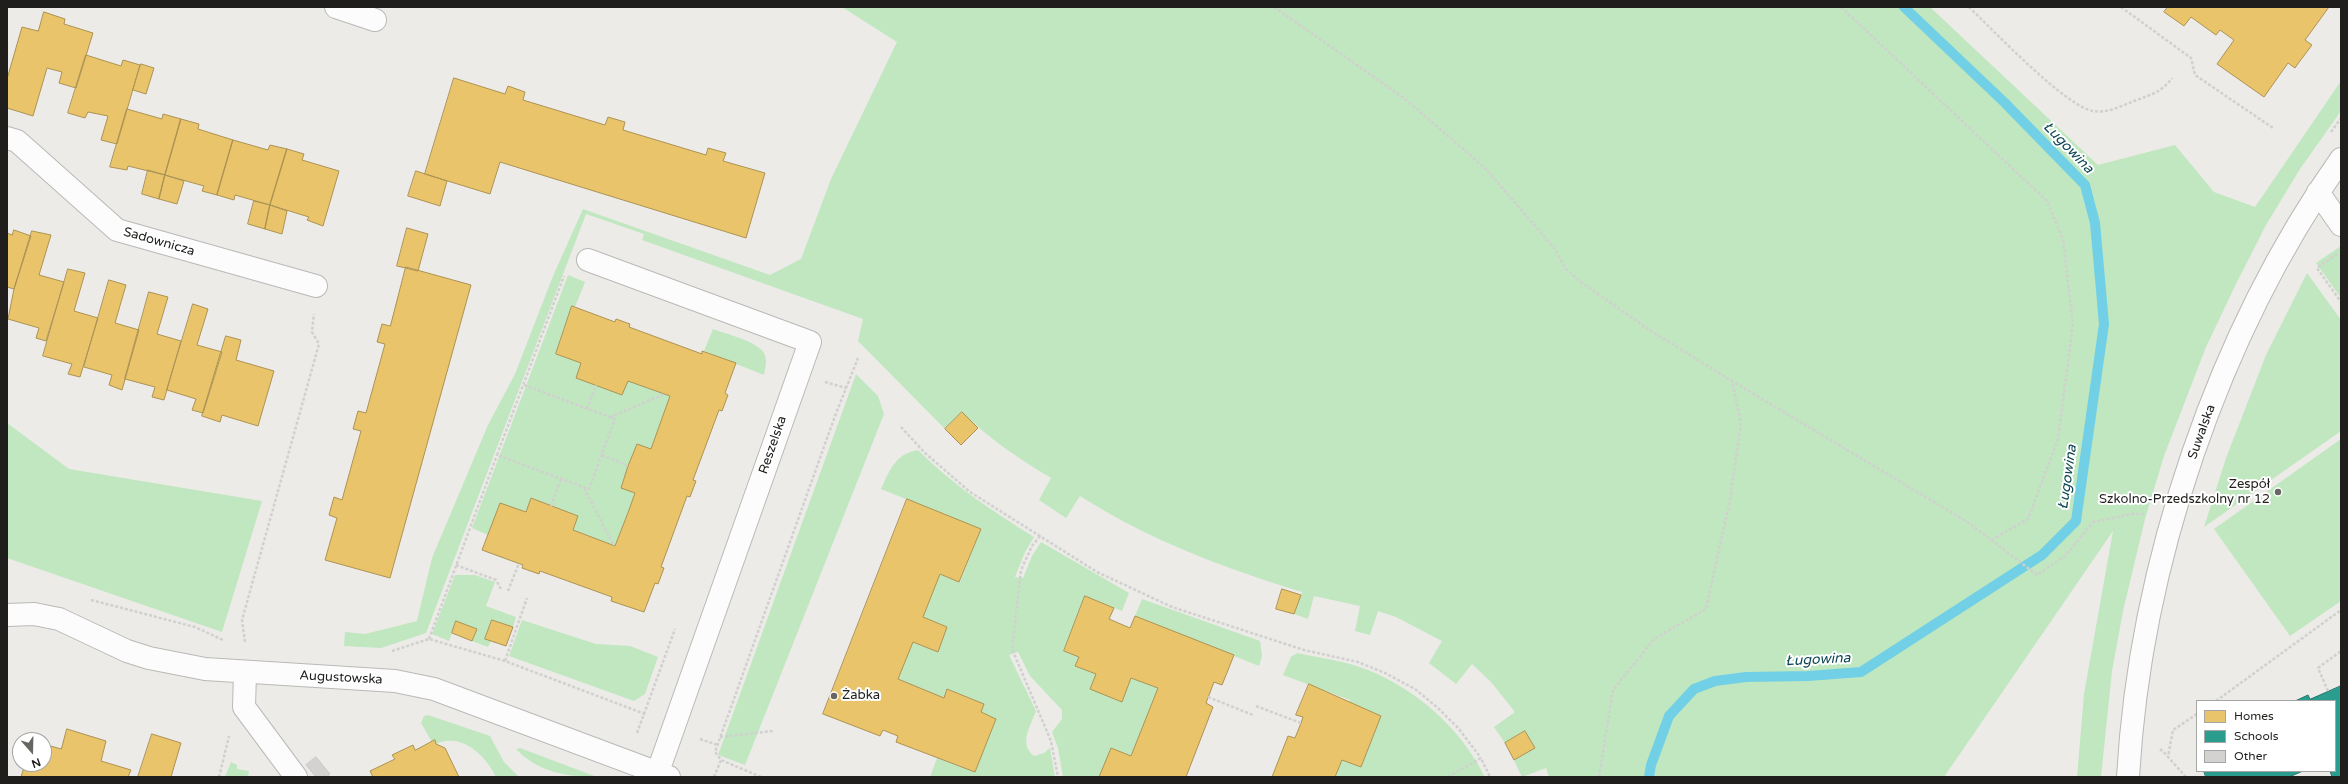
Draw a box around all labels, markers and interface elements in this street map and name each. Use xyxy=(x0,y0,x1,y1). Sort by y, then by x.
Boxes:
water label: Ługowina xyxy=(2039,119,2097,177)
street label: Sadownicza xyxy=(122,224,196,260)
street label: Suwalska xyxy=(2185,403,2219,461)
street label: Reszelska xyxy=(756,414,790,476)
water label: Ługowina xyxy=(2055,444,2081,510)
place label: Zespół Szkolno-Przedszkolny nr 12 xyxy=(2099,477,2270,508)
marker: Zespół Szkolno-Przedszkolny nr 12 xyxy=(2273,487,2283,497)
water label: Ługowina xyxy=(1785,650,1851,670)
street label: Augustowska xyxy=(299,668,383,688)
place label: Żabka xyxy=(842,688,880,704)
marker: Żabka xyxy=(829,691,839,701)
legend xyxy=(2196,700,2336,772)
text: Homes xyxy=(2234,709,2274,723)
text: Schools xyxy=(2234,729,2278,743)
north arrow xyxy=(12,732,52,772)
text: Other xyxy=(2234,749,2267,763)
text: N xyxy=(30,755,42,770)

